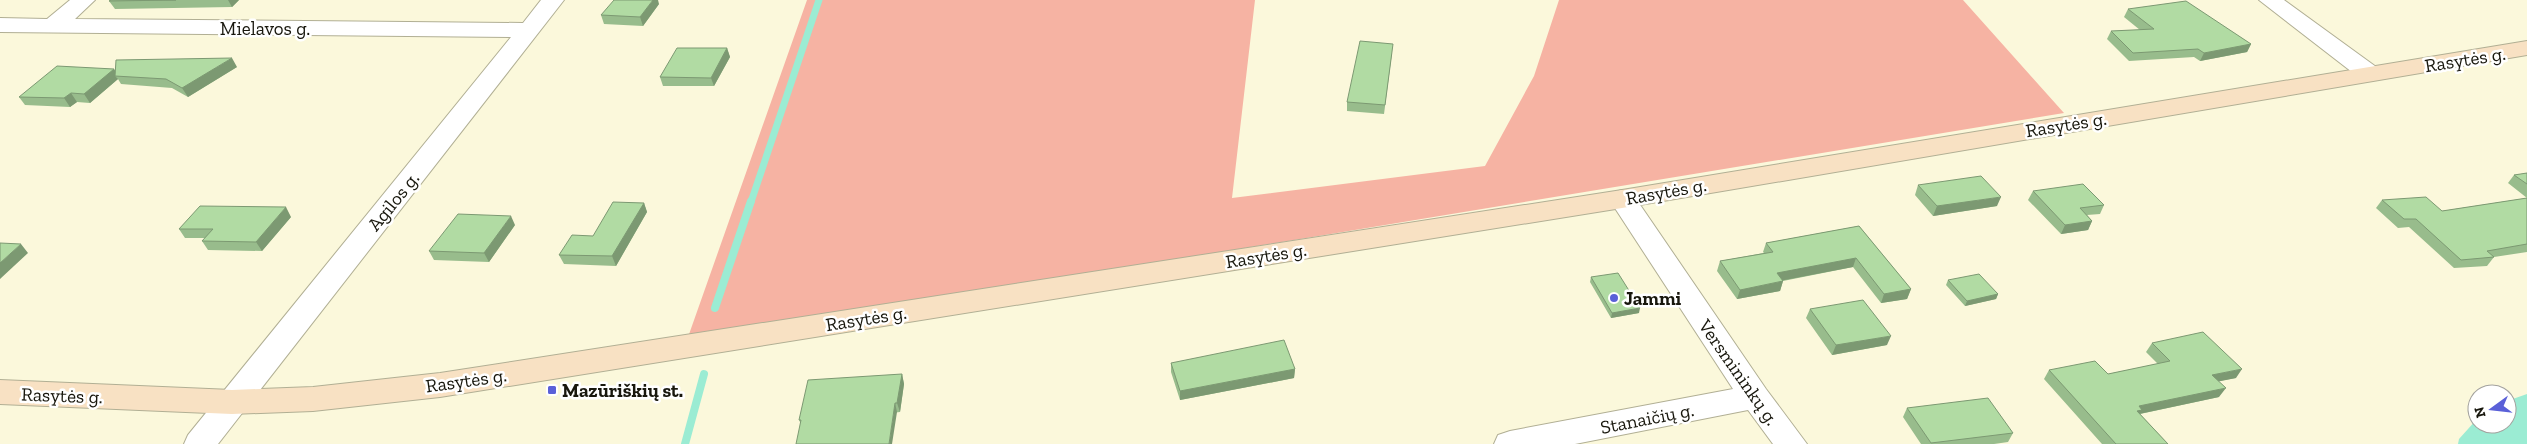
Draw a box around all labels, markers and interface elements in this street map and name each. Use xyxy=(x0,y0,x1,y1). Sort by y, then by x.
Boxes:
street label: Mielavos g. xyxy=(220,17,310,40)
street label: Rasytės g. xyxy=(2423,42,2507,77)
street label: Rasytės g. xyxy=(2024,107,2108,142)
street label: Agilos g. xyxy=(363,167,424,235)
street label: Rasytės g. xyxy=(1624,173,1708,210)
street label: Rasytės g. xyxy=(1224,238,1308,273)
place label: Jammi xyxy=(1624,287,1682,310)
marker: Jammi xyxy=(1608,292,1620,304)
street label: Rasytės g. xyxy=(824,301,908,336)
street label: Versmininkų g. xyxy=(1693,314,1784,430)
street label: Rasytės g. xyxy=(424,363,508,398)
place label: Mazūriškių st. xyxy=(562,379,683,402)
street label: Rasytės g. xyxy=(21,383,103,408)
marker: Mazūriškių st. xyxy=(546,384,558,396)
north arrow xyxy=(2467,384,2517,434)
street label: Stanaičių g. xyxy=(1598,398,1696,439)
text: N xyxy=(2470,405,2490,420)

